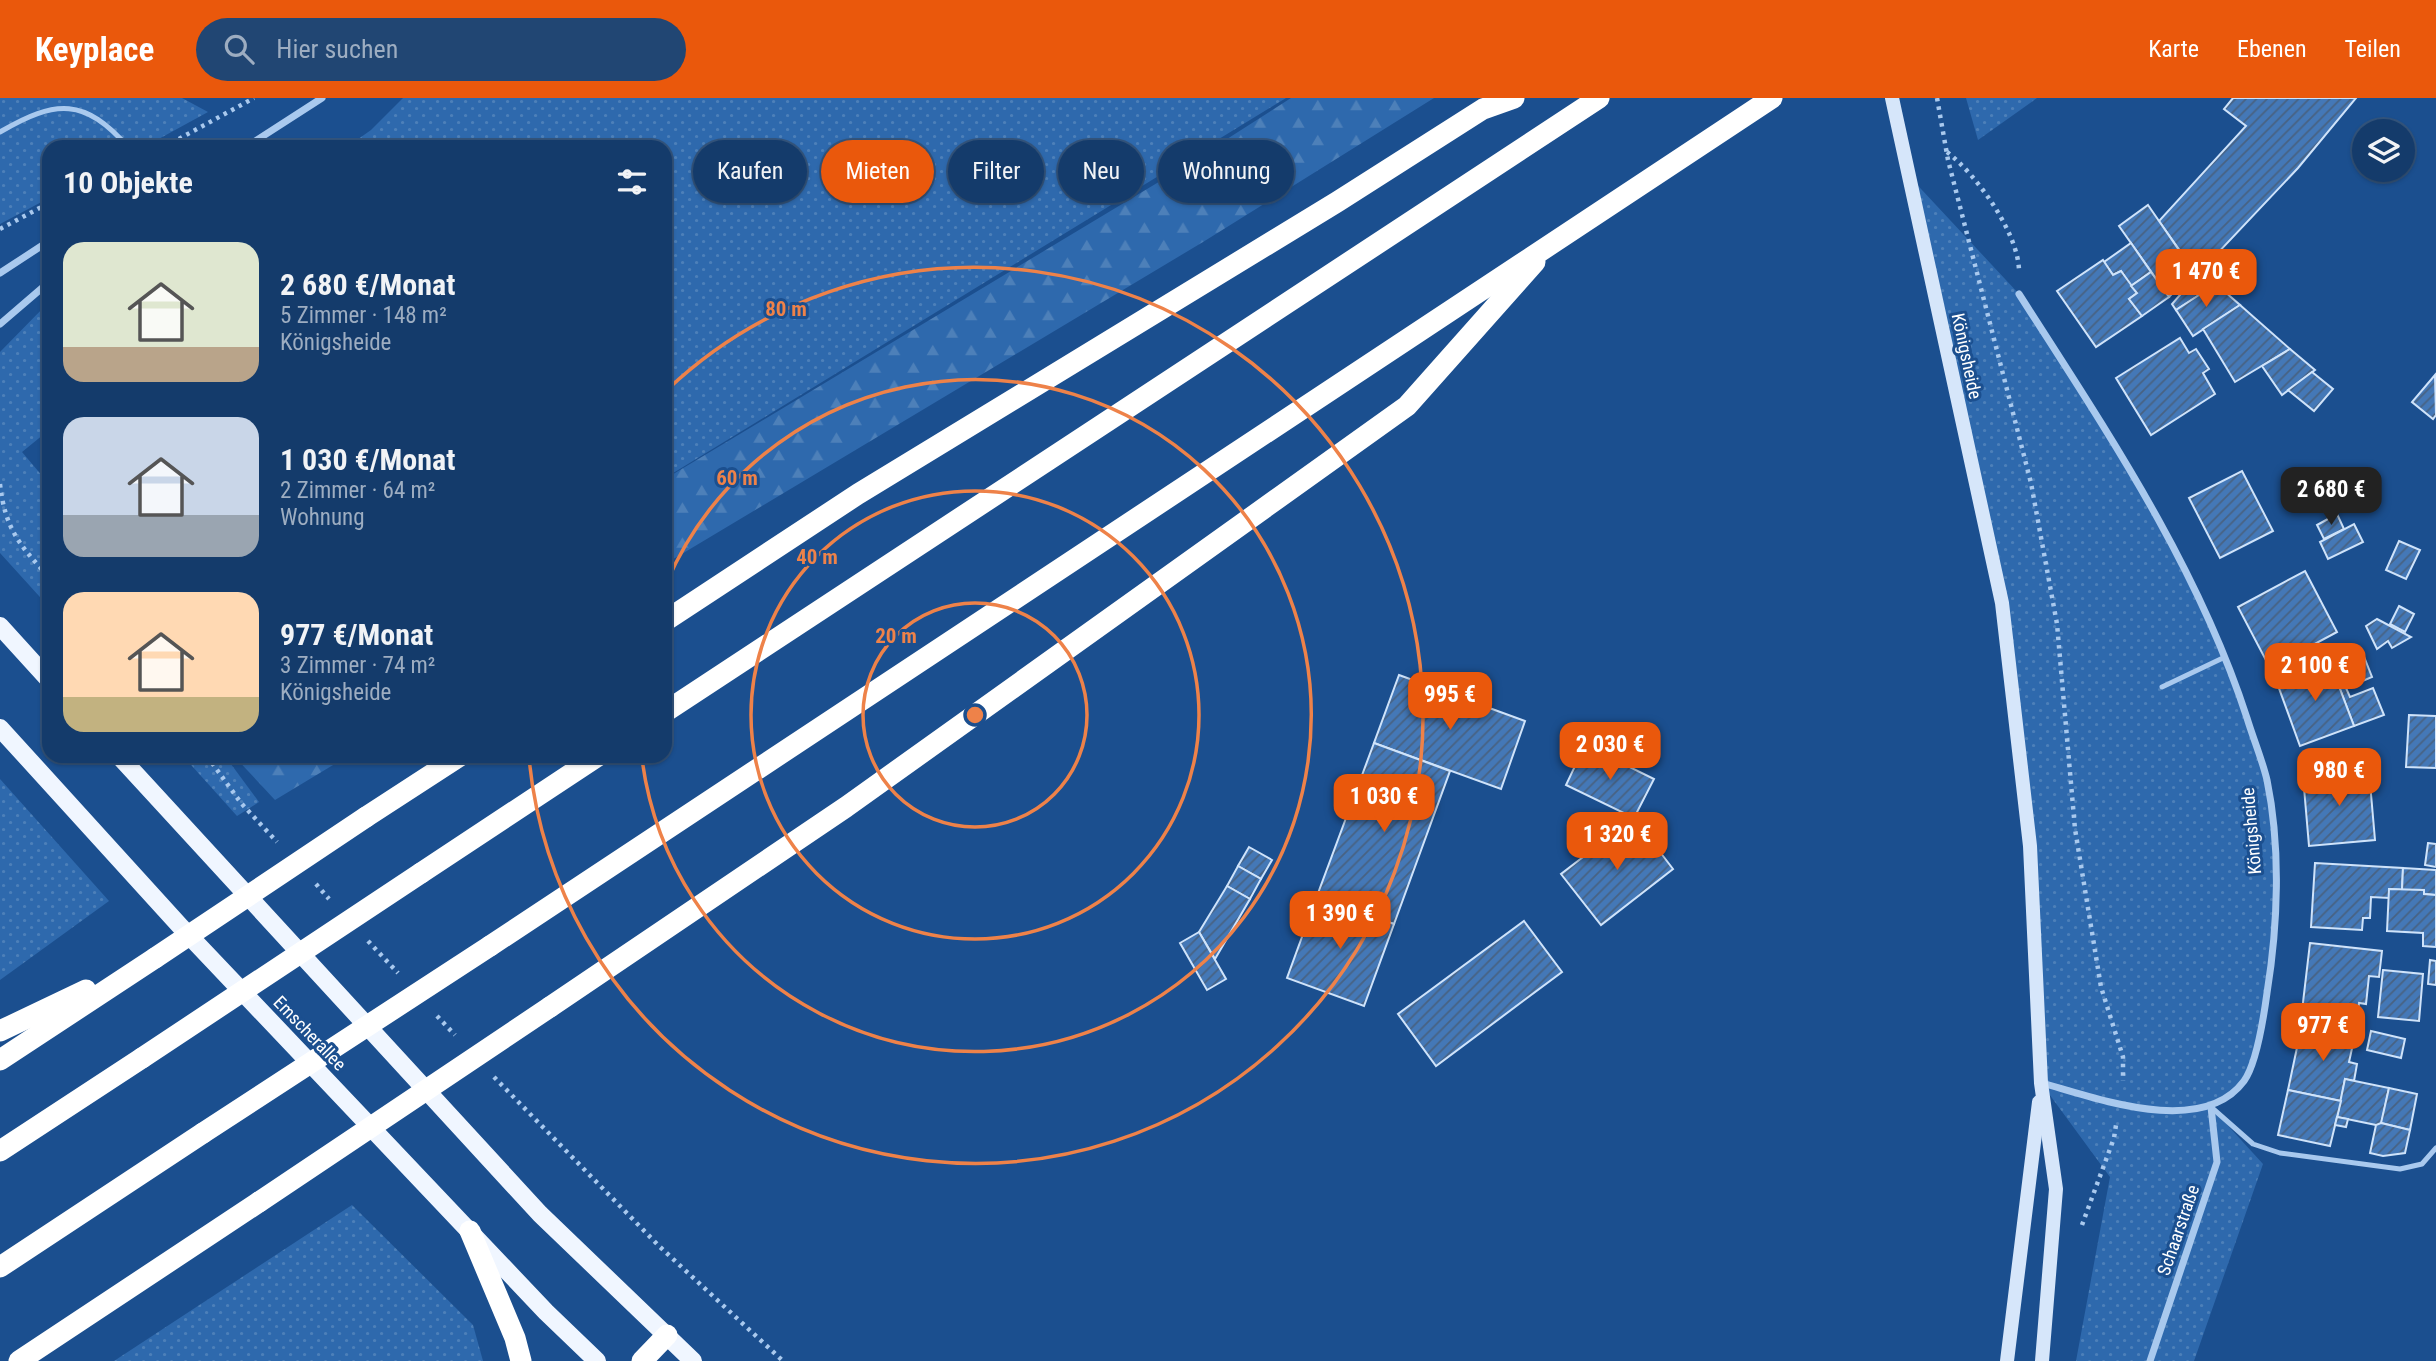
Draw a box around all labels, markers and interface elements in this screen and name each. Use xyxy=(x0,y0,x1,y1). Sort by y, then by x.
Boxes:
search box xyxy=(196,18,686,81)
text: Keyplace xyxy=(35,30,154,69)
icon: search xyxy=(220,30,258,68)
text: Hier suchen xyxy=(276,34,398,64)
text: Karte xyxy=(2148,35,2199,63)
text: Ebenen xyxy=(2237,35,2307,63)
text: Teilen xyxy=(2345,35,2401,63)
map controls xyxy=(2352,119,2415,182)
button: layers xyxy=(2352,119,2415,182)
chip: Kaufen xyxy=(693,140,807,203)
chip: Mieten xyxy=(821,140,934,203)
chip: Filter xyxy=(948,140,1044,203)
chip: Neu xyxy=(1058,140,1144,203)
chip: Wohnung xyxy=(1158,140,1294,203)
icon: filters xyxy=(613,163,651,201)
text: 10 Objekte xyxy=(63,165,193,200)
pin: 1 470 € xyxy=(2141,250,2271,309)
text: 1 470 € xyxy=(2172,258,2240,285)
text: 2 680 €/Monat xyxy=(280,267,455,302)
icon: home xyxy=(119,270,203,354)
text: 80 m xyxy=(765,297,807,321)
text: 5 Zimmer · 148 m² xyxy=(280,302,447,329)
street label: Königsheide xyxy=(1948,311,1986,401)
text: Königsheide xyxy=(280,329,391,356)
text: 1 030 €/Monat xyxy=(280,442,455,477)
icon: home xyxy=(119,445,203,529)
text: 60 m xyxy=(716,466,758,490)
pin: 2 680 € xyxy=(2266,468,2396,527)
text: 2 680 € xyxy=(2297,476,2365,503)
text: 2 Zimmer · 64 m² xyxy=(280,477,435,504)
text: Wohnung xyxy=(280,504,365,531)
text: 40 m xyxy=(796,545,838,569)
text: 977 €/Monat xyxy=(280,617,433,652)
icon: home xyxy=(119,620,203,704)
text: 20 m xyxy=(875,624,917,648)
pin: 2 100 € xyxy=(2250,644,2380,703)
text: 3 Zimmer · 74 m² xyxy=(280,652,435,679)
text: 2 100 € xyxy=(2281,652,2349,679)
pin: 995 € xyxy=(1401,672,1499,732)
text: Königsheide xyxy=(280,679,391,706)
text: 995 € xyxy=(1424,681,1476,708)
centre of rings xyxy=(963,703,987,727)
pin: 2 030 € xyxy=(1545,722,1675,782)
text: 2 030 € xyxy=(1576,731,1644,758)
pin: 980 € xyxy=(2290,748,2388,808)
text: 980 € xyxy=(2313,757,2365,784)
pin: 1 030 € xyxy=(1319,774,1449,834)
text: 1 030 € xyxy=(1350,783,1418,810)
street label: Königsheide xyxy=(2237,787,2265,875)
pin: 1 320 € xyxy=(1552,812,1682,872)
text: 1 320 € xyxy=(1583,821,1651,848)
pin: 1 390 € xyxy=(1275,892,1405,951)
text: 1 390 € xyxy=(1306,900,1374,927)
street label: Emscherallee xyxy=(269,992,351,1074)
pin: 977 € xyxy=(2274,1004,2372,1063)
text: 977 € xyxy=(2297,1012,2349,1039)
street label: Schaarstraße xyxy=(2153,1182,2203,1278)

